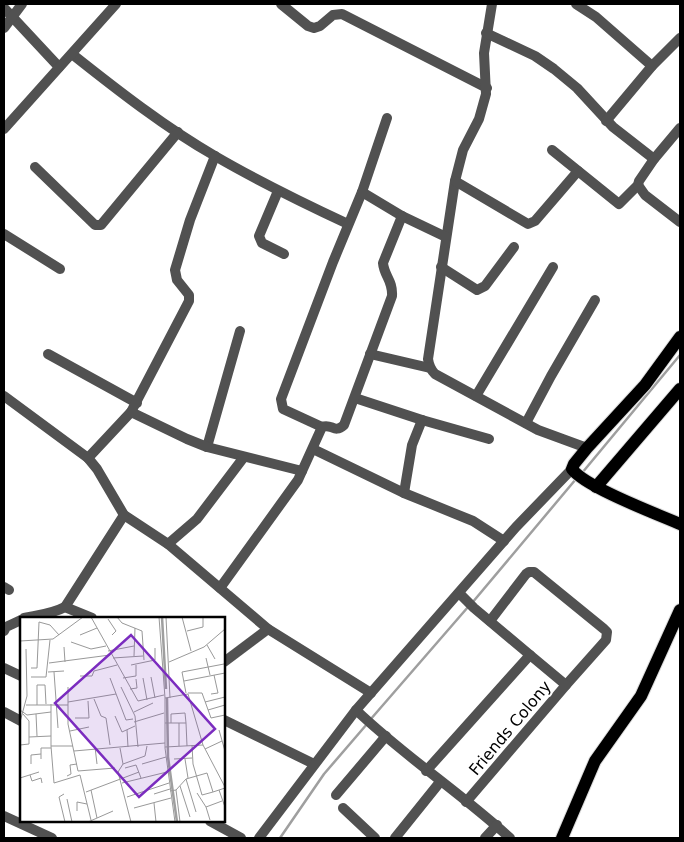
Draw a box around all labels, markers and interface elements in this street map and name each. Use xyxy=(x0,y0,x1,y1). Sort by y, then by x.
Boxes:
inset map xyxy=(20,617,225,822)
street label: Friends Colony xyxy=(465,677,555,779)

